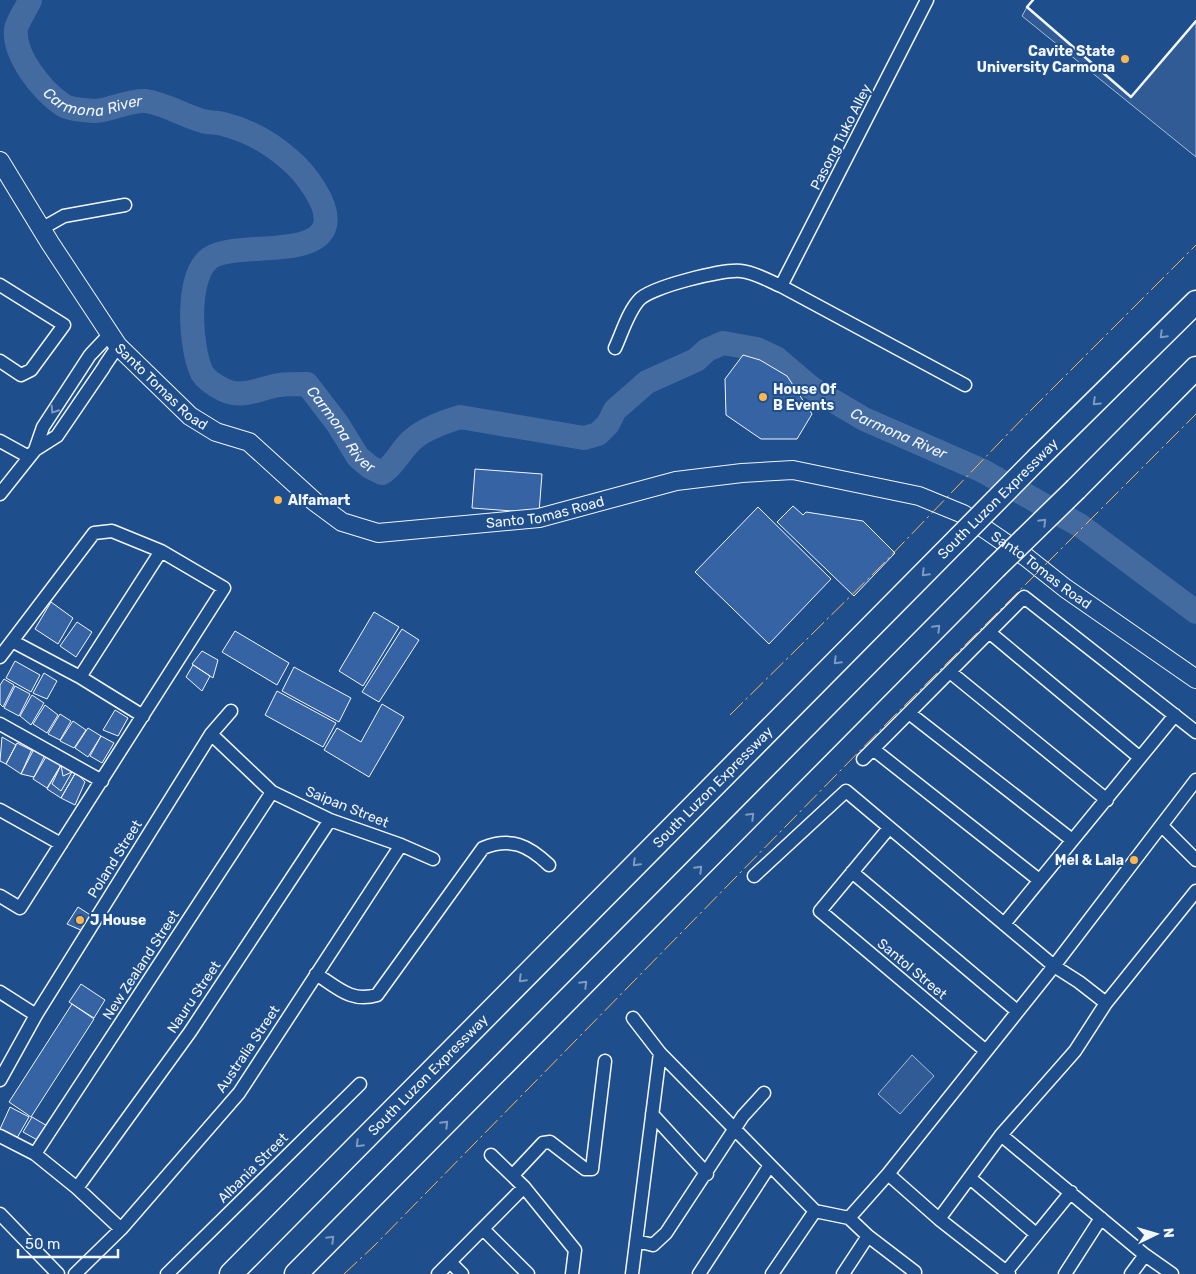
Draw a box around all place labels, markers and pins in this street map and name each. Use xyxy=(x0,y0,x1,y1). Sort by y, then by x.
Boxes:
place label: Cavite State University Carmona xyxy=(977,43,1115,76)
marker: Cavite State University Carmona xyxy=(1119,53,1131,65)
place label: House Of B Events xyxy=(773,381,837,414)
marker: House Of B Events xyxy=(757,391,769,403)
place label: Alfamart xyxy=(288,492,351,509)
marker: Alfamart xyxy=(272,494,284,506)
place label: Mel & Lala xyxy=(1055,852,1124,869)
marker: Mel & Lala xyxy=(1128,854,1140,866)
place label: J House xyxy=(90,912,146,929)
marker: J House xyxy=(74,914,86,926)

